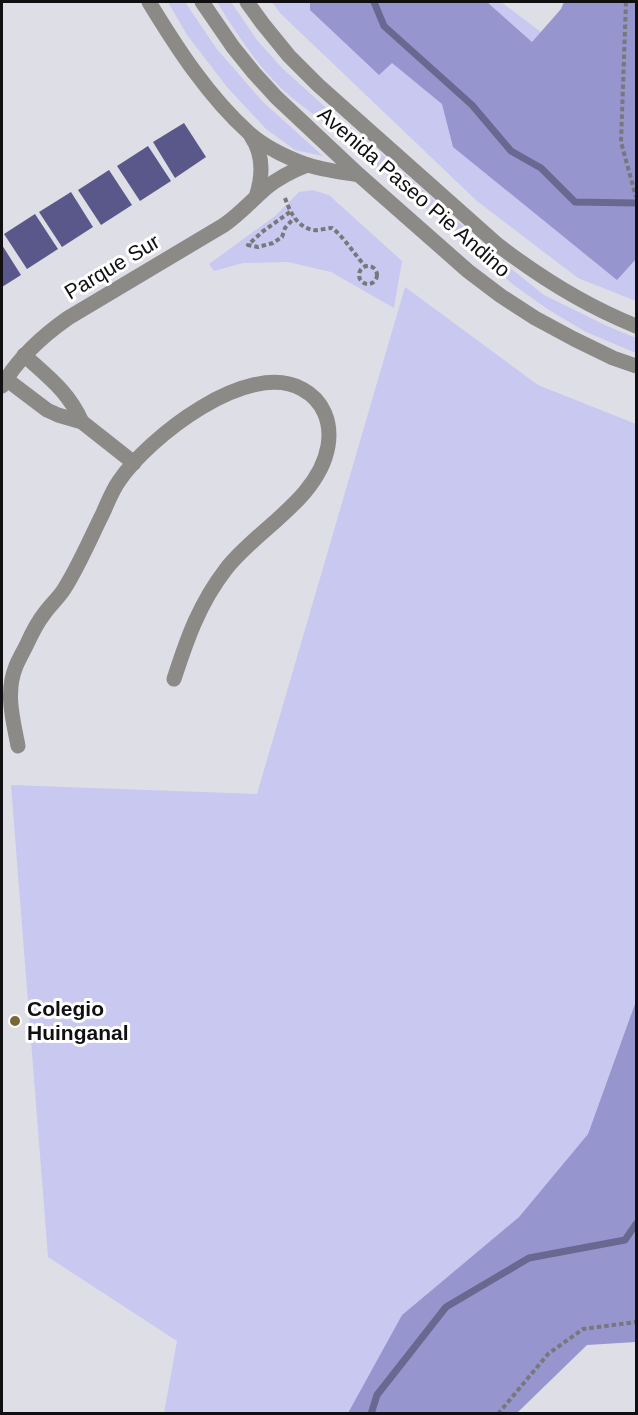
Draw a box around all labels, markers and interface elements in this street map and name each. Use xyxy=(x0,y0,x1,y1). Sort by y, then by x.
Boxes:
street label: Avenida Paseo Pie Andino xyxy=(314,102,515,281)
street label: Parque Sur xyxy=(60,229,163,304)
place label: Colegio Huinganal xyxy=(27,997,129,1044)
marker: Colegio Huinganal xyxy=(8,1014,22,1028)

